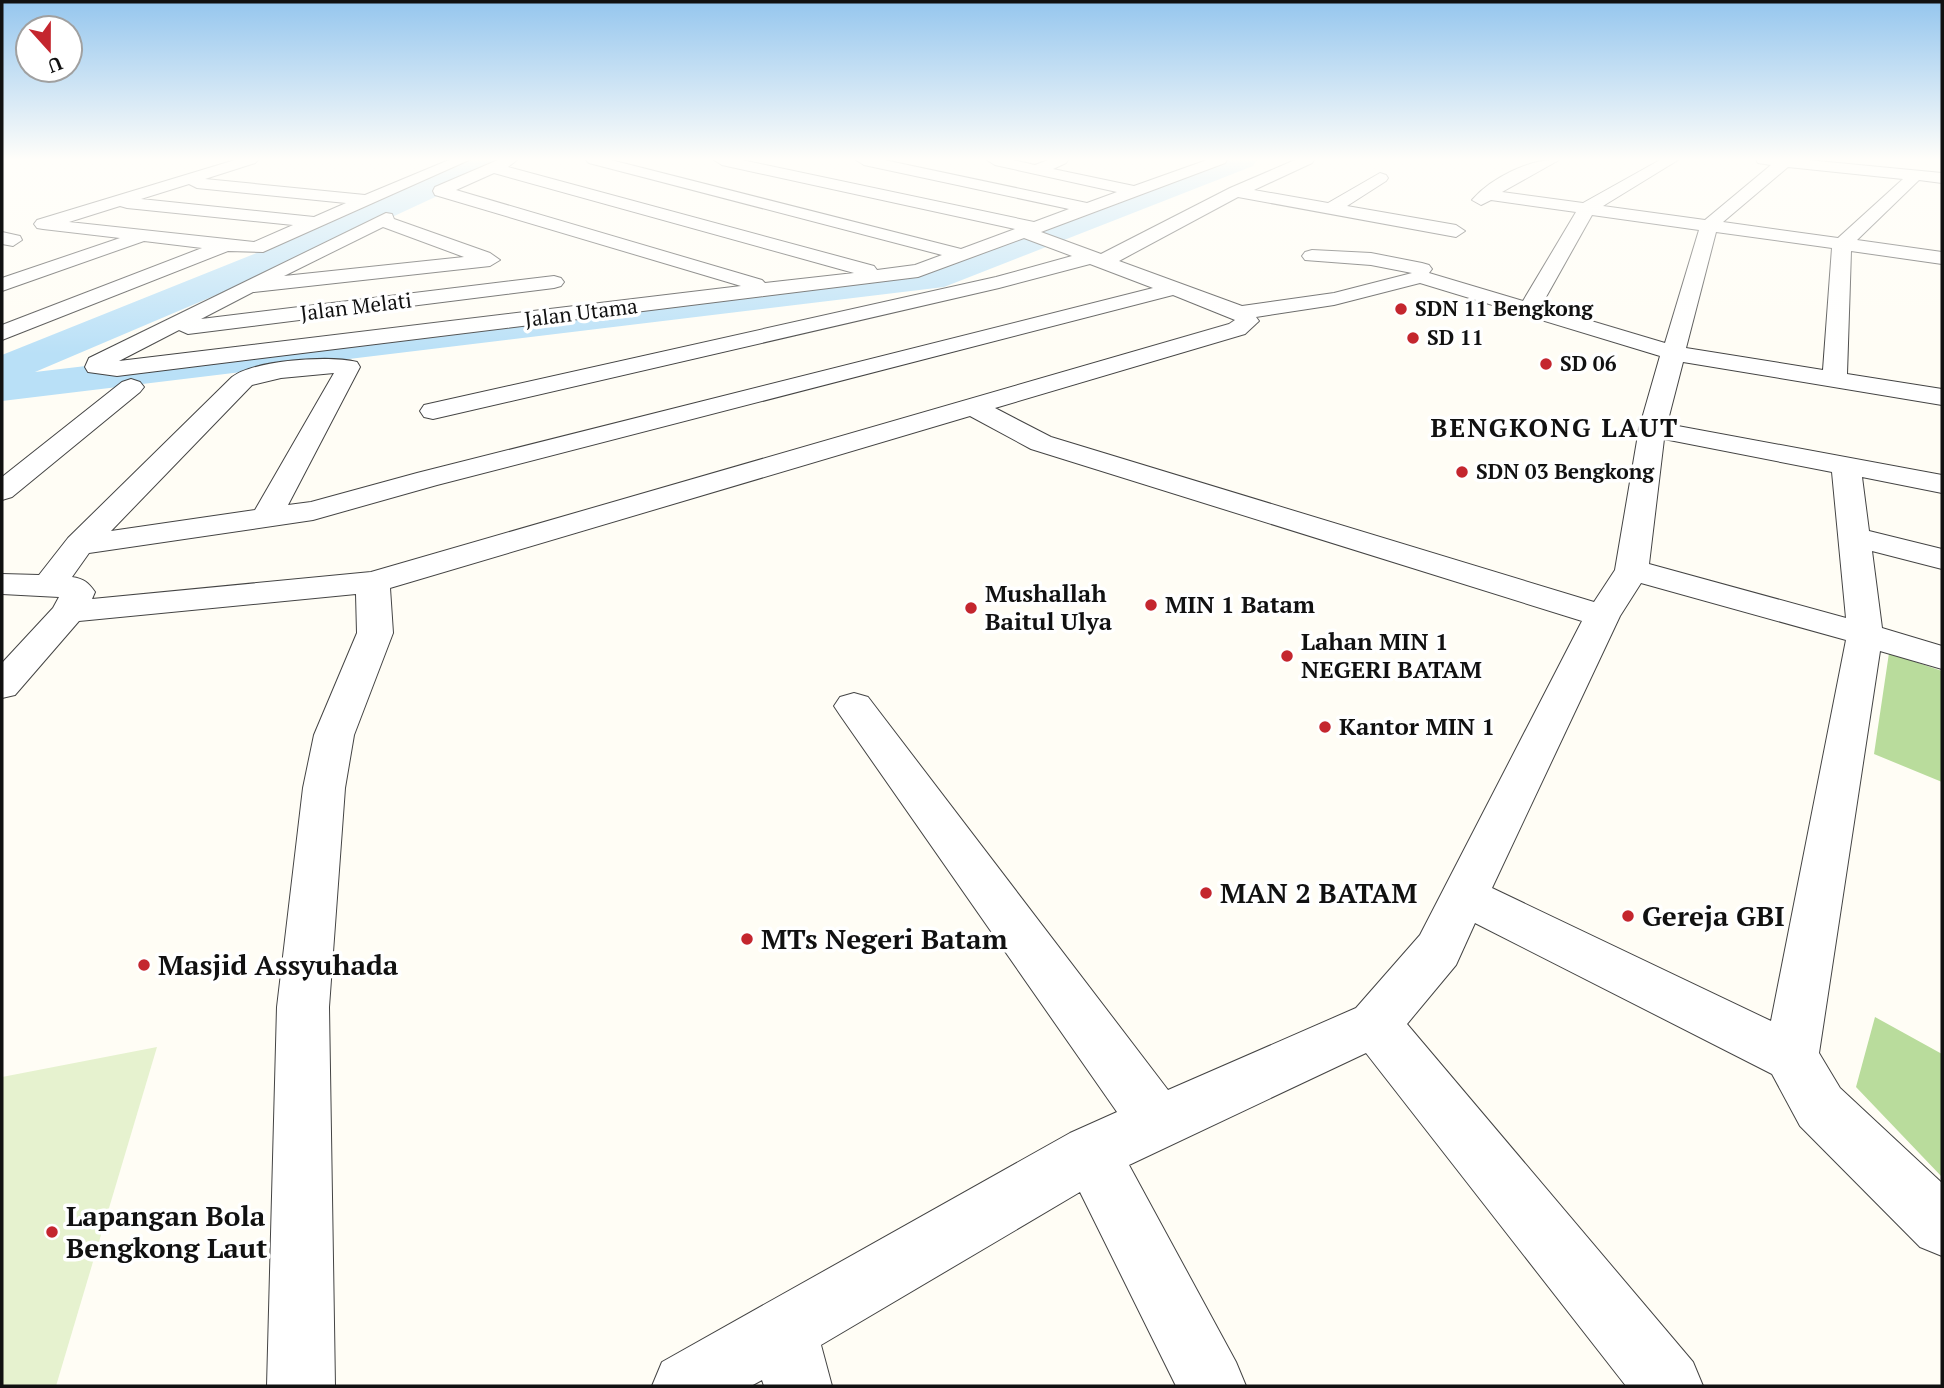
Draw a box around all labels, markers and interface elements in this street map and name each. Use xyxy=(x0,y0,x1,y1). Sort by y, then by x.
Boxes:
north arrow xyxy=(14,14,84,84)
text: U xyxy=(44,51,66,80)
street label: Jalan Melati xyxy=(299,285,413,327)
street label: Jalan Utama xyxy=(523,291,639,333)
place label: SDN 11 Bengkong xyxy=(1415,294,1594,322)
marker: SDN 11 Bengkong xyxy=(1393,301,1409,317)
place label: SD 11 xyxy=(1427,323,1484,351)
marker: SD 11 xyxy=(1405,330,1421,346)
place label: SD 06 xyxy=(1560,349,1617,377)
marker: SD 06 xyxy=(1538,356,1554,372)
district label: BENGKONG LAUT xyxy=(1431,410,1679,444)
place label: SDN 03 Bengkong xyxy=(1476,457,1655,485)
marker: SDN 03 Bengkong xyxy=(1454,464,1470,480)
place label: Mushallah Baitul Ulya xyxy=(985,577,1113,637)
place label: MIN 1 Batam xyxy=(1165,588,1315,620)
marker: MIN 1 Batam xyxy=(1143,597,1159,613)
marker: Mushallah Baitul Ulya xyxy=(963,600,979,616)
place label: Lahan MIN 1 NEGERI BATAM xyxy=(1301,625,1482,685)
marker: Lahan MIN 1 NEGERI BATAM xyxy=(1279,648,1295,664)
place label: Kantor MIN 1 xyxy=(1339,710,1495,742)
marker: Kantor MIN 1 xyxy=(1317,719,1333,735)
place label: MAN 2 BATAM xyxy=(1220,874,1417,911)
marker: MAN 2 BATAM xyxy=(1198,885,1214,901)
place label: Gereja GBI xyxy=(1642,897,1785,934)
marker: Gereja GBI xyxy=(1620,908,1636,924)
place label: MTs Negeri Batam xyxy=(761,920,1008,957)
marker: MTs Negeri Batam xyxy=(739,931,755,947)
place label: Masjid Assyuhada xyxy=(158,946,399,983)
marker: Masjid Assyuhada xyxy=(136,957,152,973)
place label: Lapangan Bola Bengkong Laut xyxy=(66,1197,267,1266)
marker: Lapangan Bola Bengkong Laut xyxy=(44,1224,60,1240)

